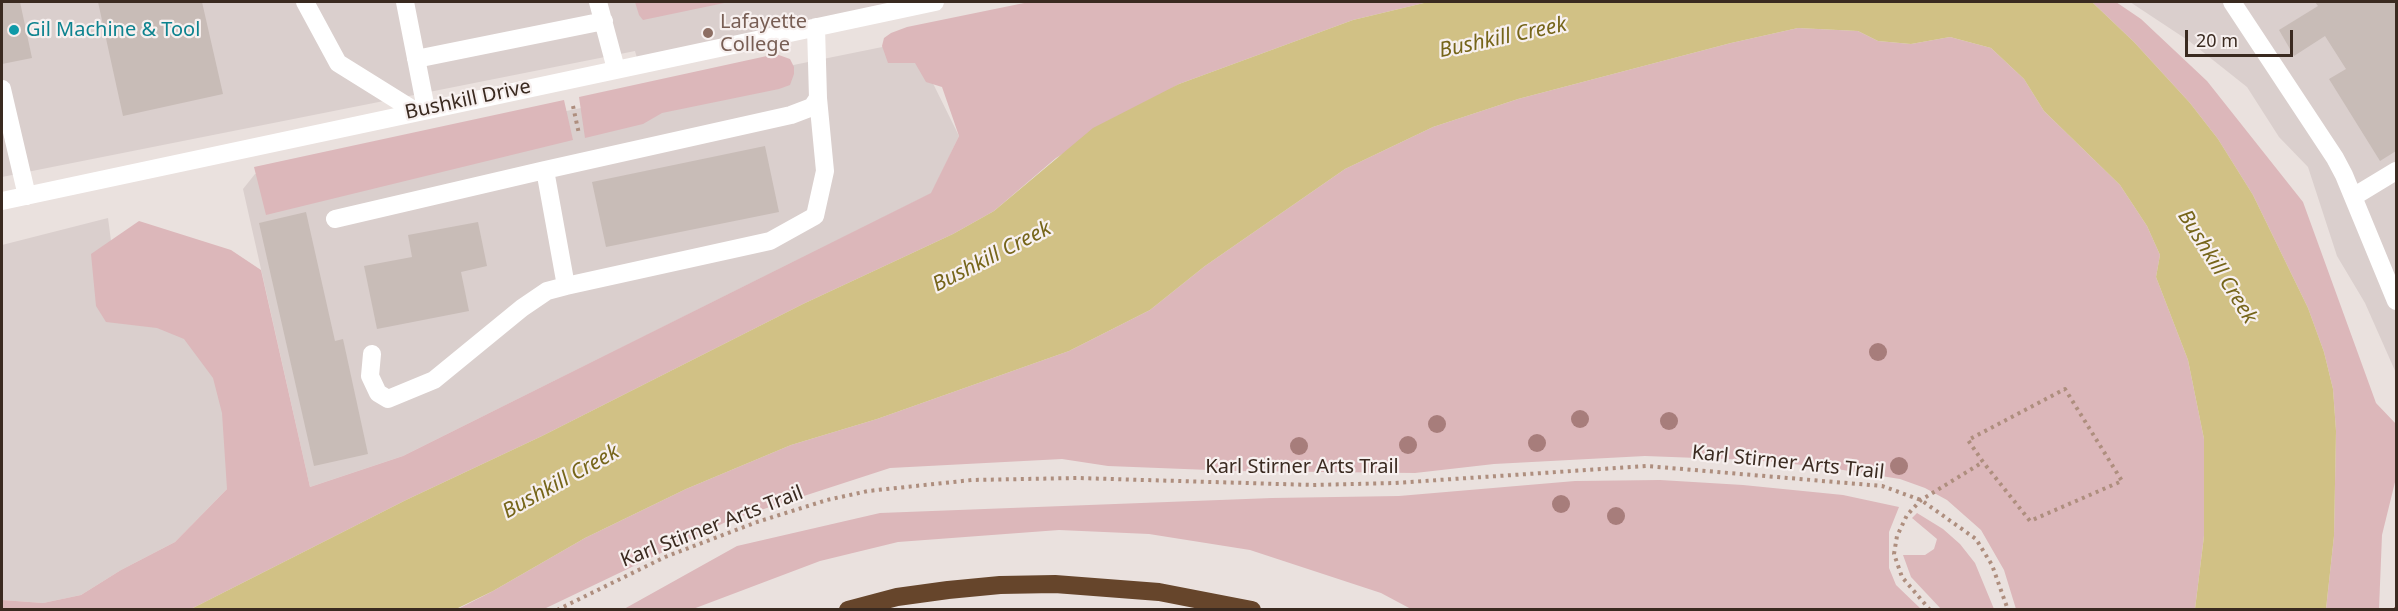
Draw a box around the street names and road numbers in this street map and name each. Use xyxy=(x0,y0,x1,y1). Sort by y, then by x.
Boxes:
street label: Bushkill Drive xyxy=(403,75,533,125)
street label: Karl Stirner Arts Trail xyxy=(1691,441,1885,485)
street label: Karl Stirner Arts Trail xyxy=(1205,455,1399,479)
street label: Karl Stirner Arts Trail xyxy=(617,481,807,573)

